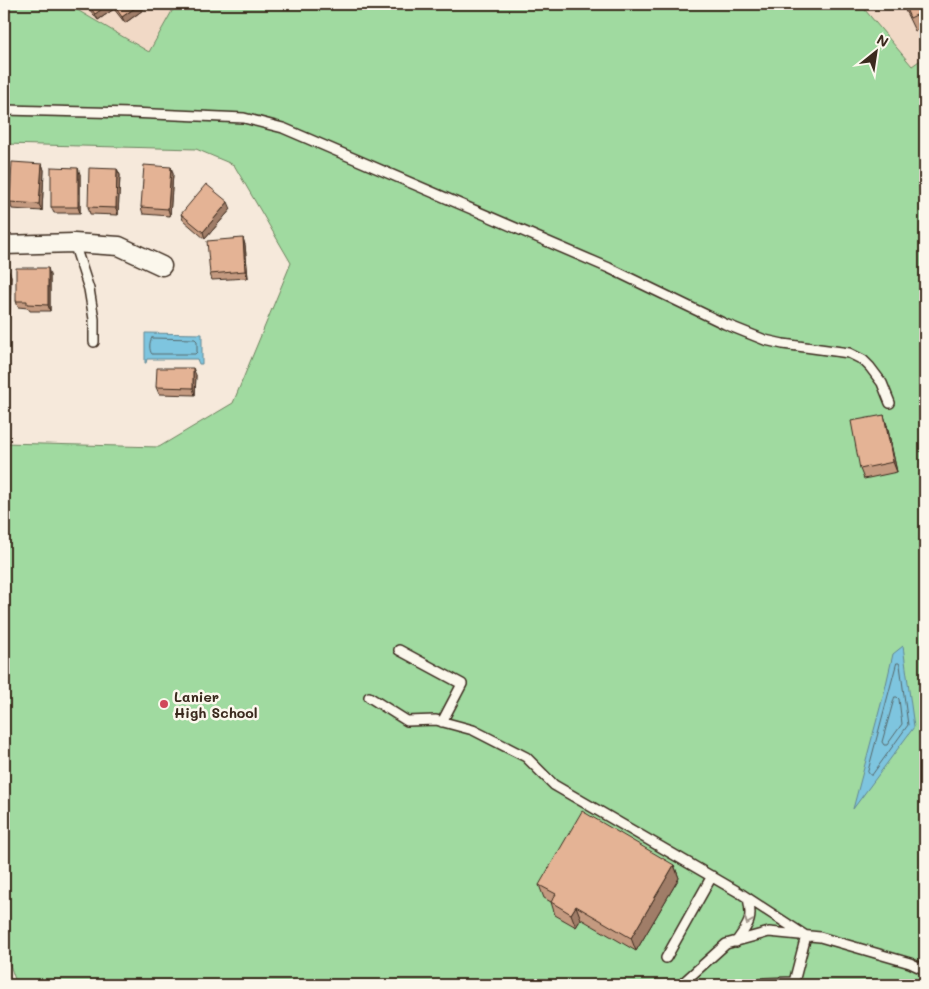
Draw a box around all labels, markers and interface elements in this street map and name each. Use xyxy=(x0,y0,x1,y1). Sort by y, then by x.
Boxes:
north arrow xyxy=(852,28,902,78)
text: N xyxy=(873,29,892,51)
place label: Lanier High School xyxy=(174,687,258,722)
marker: Lanier High School xyxy=(158,698,170,710)
one-way arrow xyxy=(744,916,754,925)

